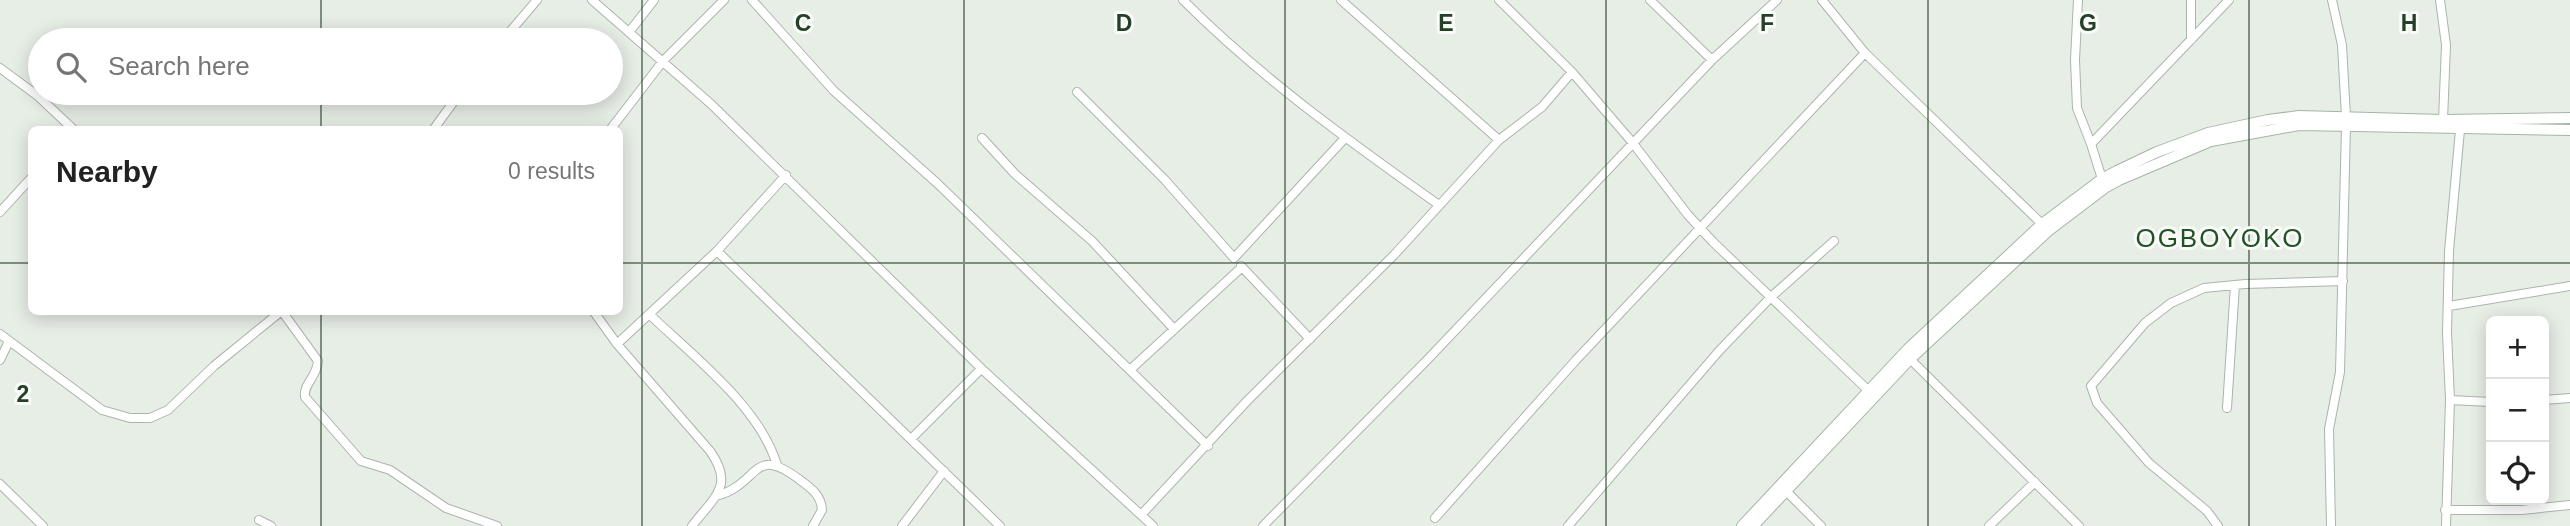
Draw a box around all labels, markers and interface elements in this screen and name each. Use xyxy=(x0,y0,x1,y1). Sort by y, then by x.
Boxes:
text: C xyxy=(795,10,811,36)
text: D xyxy=(1116,10,1132,36)
text: E xyxy=(1438,10,1454,36)
text: F xyxy=(1760,10,1774,36)
text: G xyxy=(2079,10,2097,36)
text: H xyxy=(2401,10,2417,36)
search box xyxy=(28,28,623,105)
icon: search xyxy=(52,48,90,86)
text: Search here xyxy=(108,51,250,81)
text: Nearby xyxy=(56,155,158,188)
text: 0 results xyxy=(508,158,595,184)
district label: OGBOYOKO xyxy=(2135,223,2305,253)
map controls xyxy=(2486,316,2549,505)
button: + xyxy=(2486,316,2549,379)
button: − xyxy=(2486,379,2549,442)
text: 2 xyxy=(17,381,29,407)
button: locate xyxy=(2486,442,2549,505)

